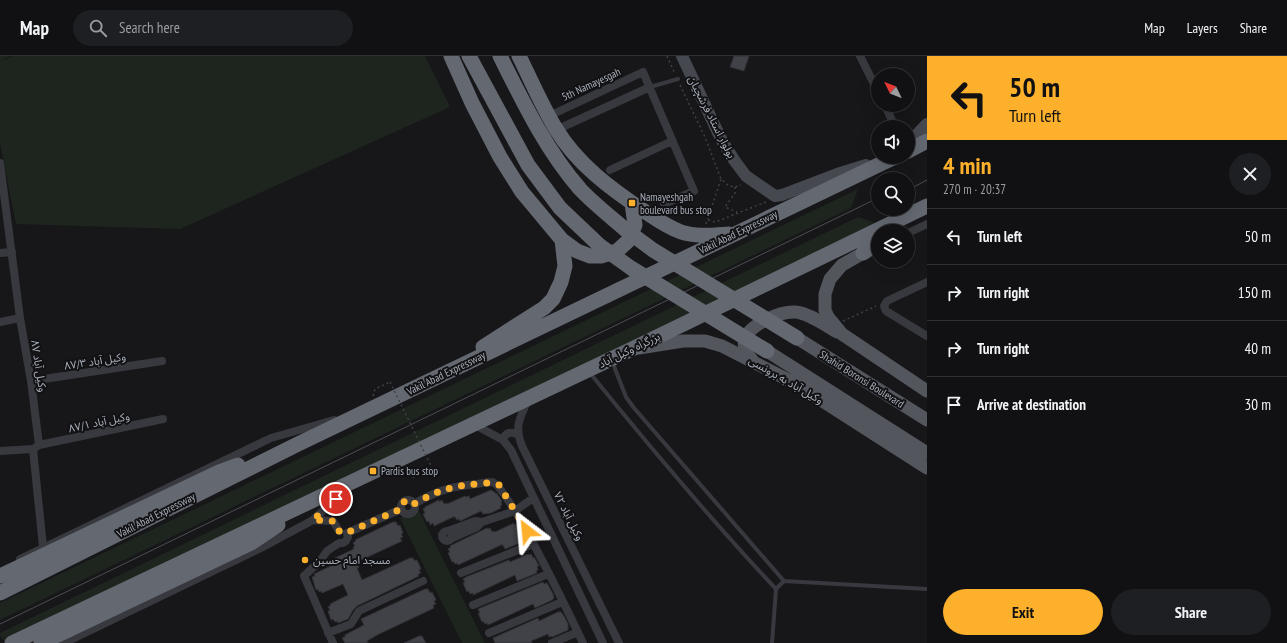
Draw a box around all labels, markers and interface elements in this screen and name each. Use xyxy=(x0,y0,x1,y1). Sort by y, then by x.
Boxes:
search box xyxy=(73,10,353,46)
text: Map xyxy=(20,16,49,40)
icon: search xyxy=(87,17,109,39)
text: Search here xyxy=(119,18,180,37)
text: Map xyxy=(1144,19,1165,37)
text: Layers xyxy=(1187,19,1218,37)
text: Share xyxy=(1240,19,1267,37)
street label: 5th Namayesgah xyxy=(559,64,623,104)
north arrow xyxy=(871,68,915,112)
map controls xyxy=(871,68,915,268)
text: 50 m xyxy=(1009,68,1060,105)
icon: left xyxy=(943,72,995,124)
street label: بولوار استاد فرشچیان xyxy=(684,73,739,161)
text: Turn left xyxy=(1009,104,1061,127)
button: sound xyxy=(871,120,915,164)
text: 4 min xyxy=(943,150,991,181)
button: close xyxy=(1229,153,1271,195)
button: search xyxy=(871,172,915,216)
text: 270 m · 20:37 xyxy=(943,181,1006,198)
place label: Namayeshgah boulevard bus stop xyxy=(640,190,712,217)
marker: Namayeshgah boulevard bus stop xyxy=(627,198,637,208)
street label: Vakil Abad Expressway xyxy=(695,207,780,258)
button: layers xyxy=(871,224,915,268)
icon: left xyxy=(943,226,965,248)
text: Turn left xyxy=(977,227,1022,246)
text: 50 m xyxy=(1245,227,1271,246)
icon: right xyxy=(943,282,965,304)
text: Turn right xyxy=(977,283,1029,302)
text: 150 m xyxy=(1238,283,1271,302)
street label: بزرگراه وکیل آباد xyxy=(596,329,662,371)
icon: right xyxy=(943,338,965,360)
street label: وکیل آباد ۸۷ xyxy=(28,339,50,393)
text: Turn right xyxy=(977,339,1029,358)
text: 40 m xyxy=(1245,339,1271,358)
street label: Shahid Boronsi Boulevard xyxy=(817,347,907,411)
street label: Vakil Abad Expressway xyxy=(403,348,488,399)
street label: وکیل آباد ۸۷/۳ xyxy=(63,349,127,373)
street label: وکیل آباد به برونسی xyxy=(746,353,826,407)
icon: arrive xyxy=(943,394,965,416)
text: Arrive at destination xyxy=(977,395,1086,414)
text: 30 m xyxy=(1245,395,1271,414)
street label: وکیل آباد ۸۷/۱ xyxy=(67,409,131,435)
place label: Pardis bus stop xyxy=(381,464,438,478)
marker: Pardis bus stop xyxy=(368,466,378,476)
pin xyxy=(319,482,353,516)
icon: arrive xyxy=(325,488,347,510)
street label: Vakil Abad Expressway xyxy=(114,489,198,541)
street label: ۷۲ وکیل آباد xyxy=(551,489,587,543)
position arrow xyxy=(506,510,548,552)
place label: مسجد امام حسین xyxy=(313,553,391,568)
marker: مسجد امام حسین xyxy=(300,555,310,565)
button: Exit xyxy=(943,589,1103,635)
button: Share xyxy=(1111,589,1271,635)

